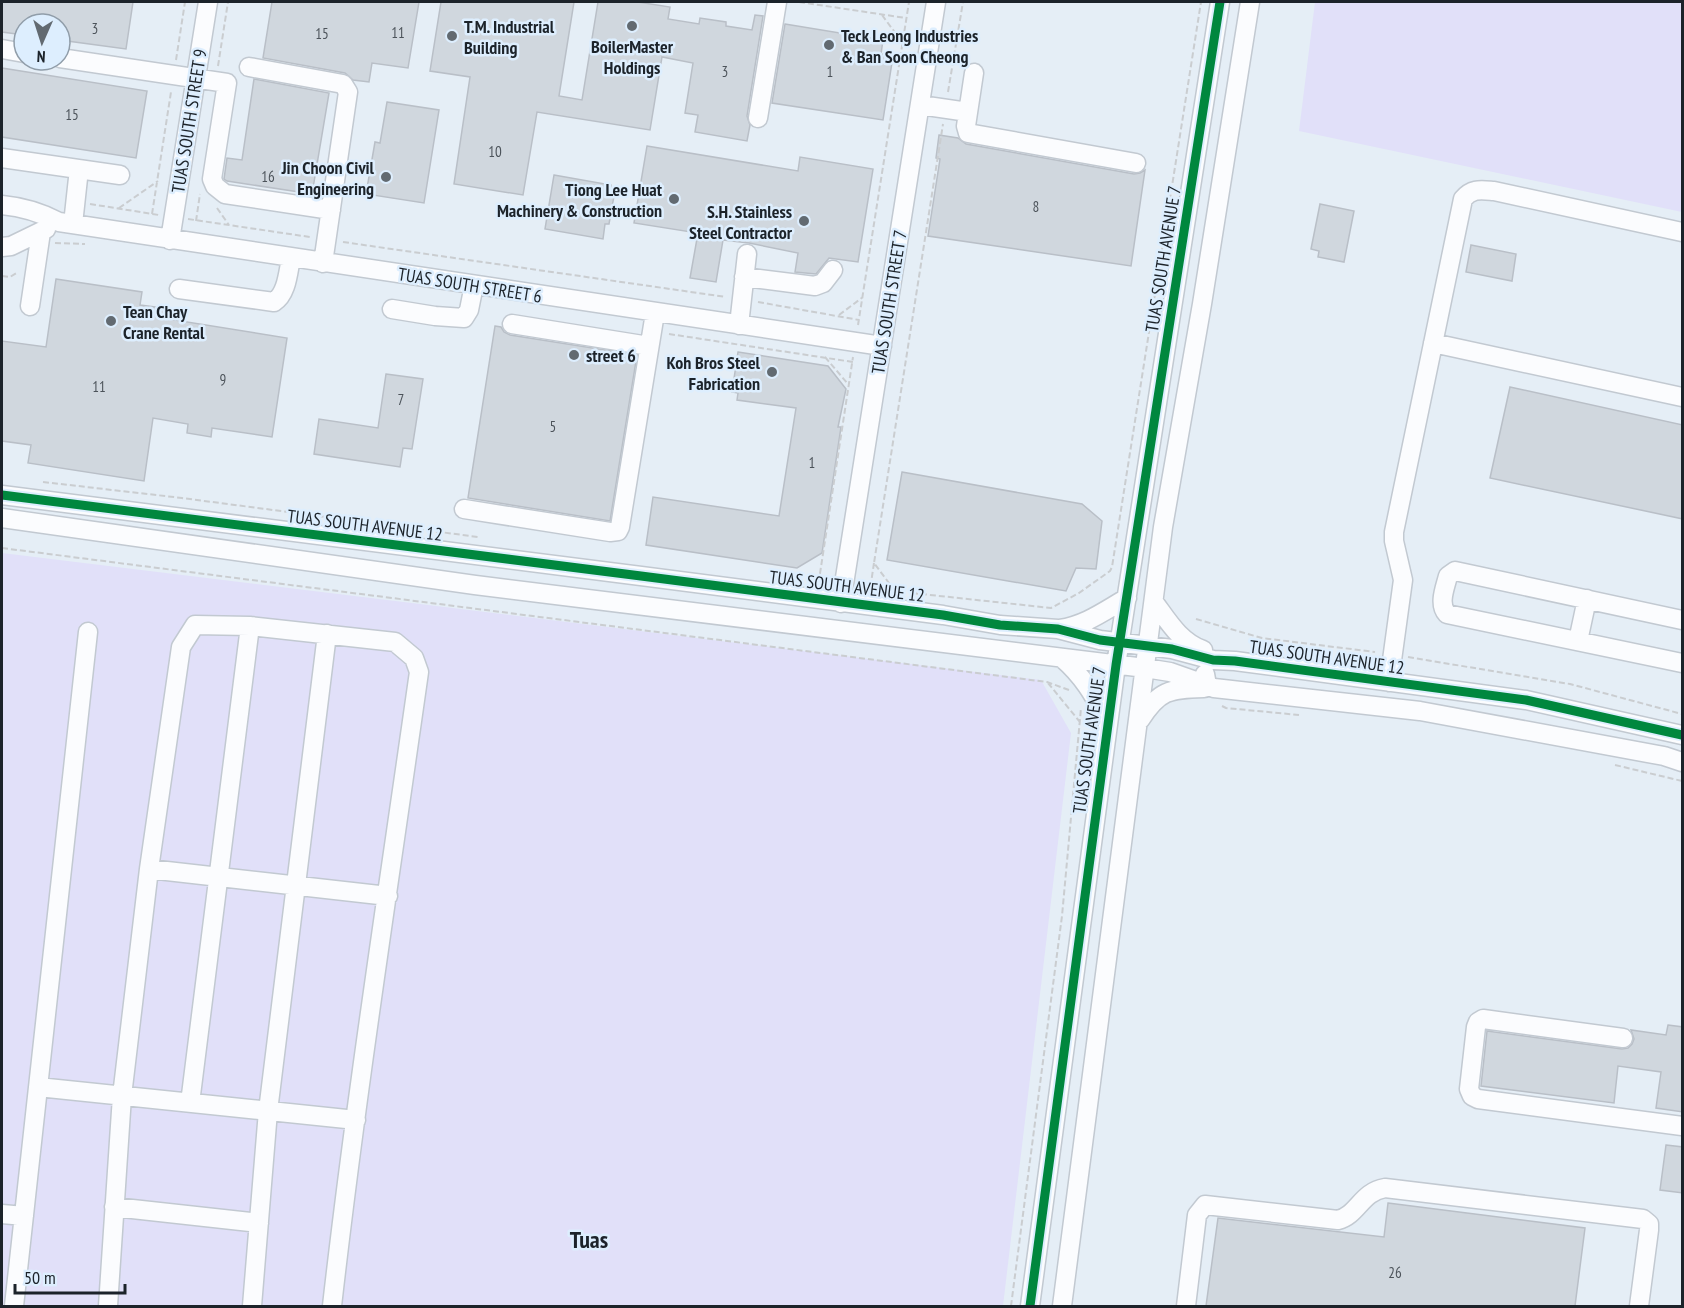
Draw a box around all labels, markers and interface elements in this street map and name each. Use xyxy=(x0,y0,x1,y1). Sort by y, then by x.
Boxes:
north arrow xyxy=(12,12,72,72)
place label: T.M. Industrial Building xyxy=(464,15,555,59)
house number: 3 xyxy=(92,19,98,38)
marker: BoilerMaster Holdings xyxy=(625,19,639,33)
house number: 11 xyxy=(391,23,405,42)
house number: 15 xyxy=(315,24,329,43)
place label: Teck Leong Industries & Ban Soon Cheong xyxy=(841,24,978,68)
marker: T.M. Industrial Building xyxy=(445,29,459,43)
place label: BoilerMaster Holdings xyxy=(591,35,674,79)
marker: Teck Leong Industries & Ban Soon Cheong xyxy=(822,38,836,52)
text: N xyxy=(36,47,46,67)
street label: TUAS SOUTH STREET 9 xyxy=(166,48,212,194)
house number: 3 xyxy=(722,62,728,81)
house number: 1 xyxy=(827,62,833,81)
house number: 15 xyxy=(65,105,79,124)
house number: 10 xyxy=(488,142,502,161)
place label: Jin Choon Civil Engineering xyxy=(280,156,375,200)
house number: 16 xyxy=(261,167,275,186)
marker: Jin Choon Civil Engineering xyxy=(379,170,393,184)
place label: Tiong Lee Huat Machinery & Construction xyxy=(497,178,663,222)
street label: TUAS SOUTH AVENUE 7 xyxy=(1140,184,1186,334)
marker: Tiong Lee Huat Machinery & Construction xyxy=(667,192,681,206)
house number: 8 xyxy=(1033,197,1039,216)
place label: S.H. Stainless Steel Contractor xyxy=(689,200,793,244)
marker: S.H. Stainless Steel Contractor xyxy=(797,214,811,228)
street label: TUAS SOUTH STREET 7 xyxy=(866,229,912,375)
street label: TUAS SOUTH STREET 6 xyxy=(397,262,543,308)
place label: Tean Chay Crane Rental xyxy=(123,300,205,344)
marker: Tean Chay Crane Rental xyxy=(104,314,118,328)
place label: street 6 xyxy=(586,344,636,367)
marker: street 6 xyxy=(567,348,581,362)
place label: Koh Bros Steel Fabrication xyxy=(667,351,761,395)
marker: Koh Bros Steel Fabrication xyxy=(765,365,779,379)
house number: 9 xyxy=(220,370,226,389)
house number: 11 xyxy=(92,377,106,396)
house number: 7 xyxy=(398,390,404,409)
house number: 5 xyxy=(550,417,556,436)
house number: 1 xyxy=(809,453,815,472)
street label: TUAS SOUTH AVENUE 12 xyxy=(286,504,444,546)
street label: TUAS SOUTH AVENUE 12 xyxy=(768,565,926,607)
street label: TUAS SOUTH AVENUE 12 xyxy=(1248,635,1406,679)
street label: TUAS SOUTH AVENUE 7 xyxy=(1067,665,1111,815)
district label: Tuas xyxy=(570,1224,608,1255)
scale bar xyxy=(15,1257,124,1295)
house number: 26 xyxy=(1388,1263,1402,1282)
text: 50 m xyxy=(24,1266,56,1289)

